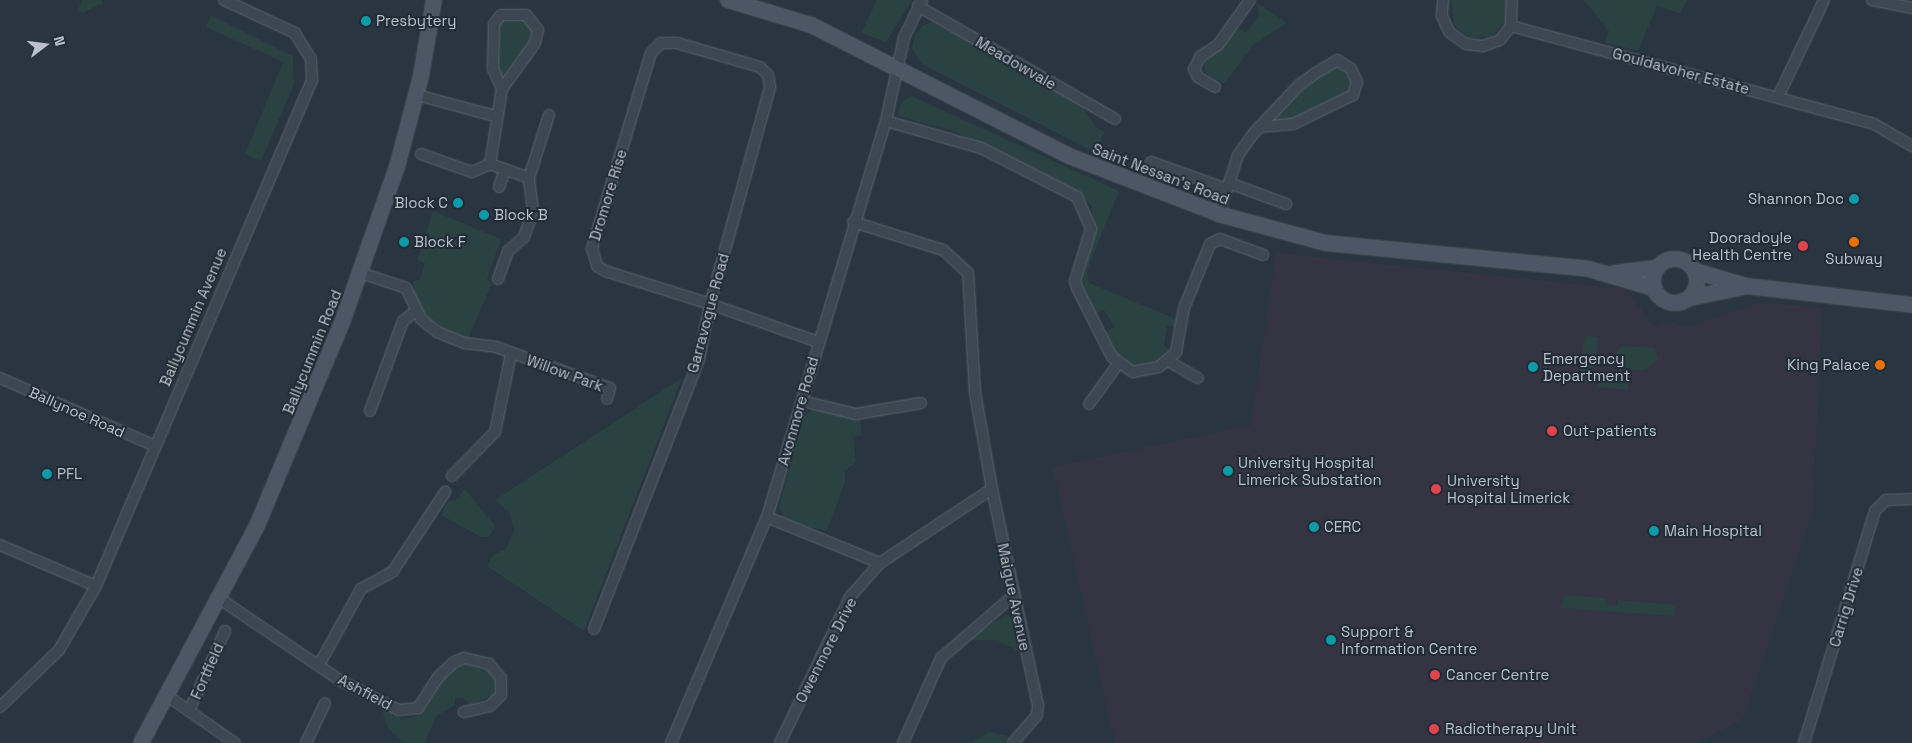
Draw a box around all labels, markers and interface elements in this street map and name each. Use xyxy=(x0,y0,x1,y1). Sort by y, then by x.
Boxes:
place label: Presbytery xyxy=(376,12,456,30)
marker: Presbytery xyxy=(360,15,372,27)
north arrow xyxy=(20,20,70,70)
street label: Meadowvale xyxy=(972,33,1060,93)
text: N xyxy=(50,34,69,48)
street label: Gouldavoher Estate xyxy=(1610,44,1752,98)
street label: Saint Nessan's Road xyxy=(1090,140,1232,208)
street label: Dromore Rise xyxy=(586,147,630,243)
place label: Shannon Doc xyxy=(1748,190,1844,208)
marker: Shannon Doc xyxy=(1848,193,1860,205)
place label: Block C xyxy=(395,194,448,212)
marker: Block C xyxy=(452,197,464,209)
place label: Block B xyxy=(494,206,548,224)
marker: Block B xyxy=(478,209,490,221)
place label: Dooradoyle Health Centre xyxy=(1692,228,1792,263)
place label: Block F xyxy=(414,233,466,251)
marker: Block F xyxy=(398,236,410,248)
marker: Subway xyxy=(1848,236,1860,248)
marker: Dooradoyle Health Centre xyxy=(1796,239,1810,253)
street label: Ballycummin Avenue xyxy=(156,245,230,389)
place label: Subway xyxy=(1825,250,1883,268)
street label: Garravogue Road xyxy=(683,251,733,375)
street label: Ballycummin Road xyxy=(279,287,345,417)
place label: Emergency Department xyxy=(1543,349,1630,384)
street label: Willow Park xyxy=(524,351,606,395)
street label: Avonmore Road xyxy=(774,354,822,468)
place label: King Palace xyxy=(1787,356,1870,374)
marker: King Palace xyxy=(1874,359,1886,371)
marker: Emergency Department xyxy=(1527,361,1539,373)
street label: Ballynoe Road xyxy=(26,383,128,441)
place label: Out-patients xyxy=(1563,422,1657,440)
marker: Out-patients xyxy=(1545,424,1559,438)
place label: University Hospital Limerick Substation xyxy=(1238,453,1382,488)
place label: PFL xyxy=(57,465,82,483)
marker: University Hospital Limerick Substation xyxy=(1222,465,1234,477)
marker: PFL xyxy=(41,468,53,480)
place label: University Hospital Limerick xyxy=(1447,471,1570,506)
marker: University Hospital Limerick xyxy=(1429,482,1443,496)
place label: CERC xyxy=(1324,518,1361,536)
marker: CERC xyxy=(1308,521,1320,533)
place label: Main Hospital xyxy=(1664,522,1762,540)
marker: Main Hospital xyxy=(1648,525,1660,537)
street label: Maigue Avenue xyxy=(994,541,1034,653)
street label: Carrig Drive xyxy=(1825,565,1867,649)
street label: Owenmore Drive xyxy=(792,594,860,706)
place label: Support & Information Centre xyxy=(1341,622,1477,657)
marker: Support & Information Centre xyxy=(1325,634,1337,646)
street label: Fortfield xyxy=(187,640,227,702)
place label: Cancer Centre xyxy=(1446,666,1549,684)
marker: Cancer Centre xyxy=(1428,668,1442,682)
street label: Ashfield xyxy=(335,670,395,714)
place label: Radiotherapy Unit xyxy=(1445,720,1577,738)
marker: Radiotherapy Unit xyxy=(1427,722,1441,736)

